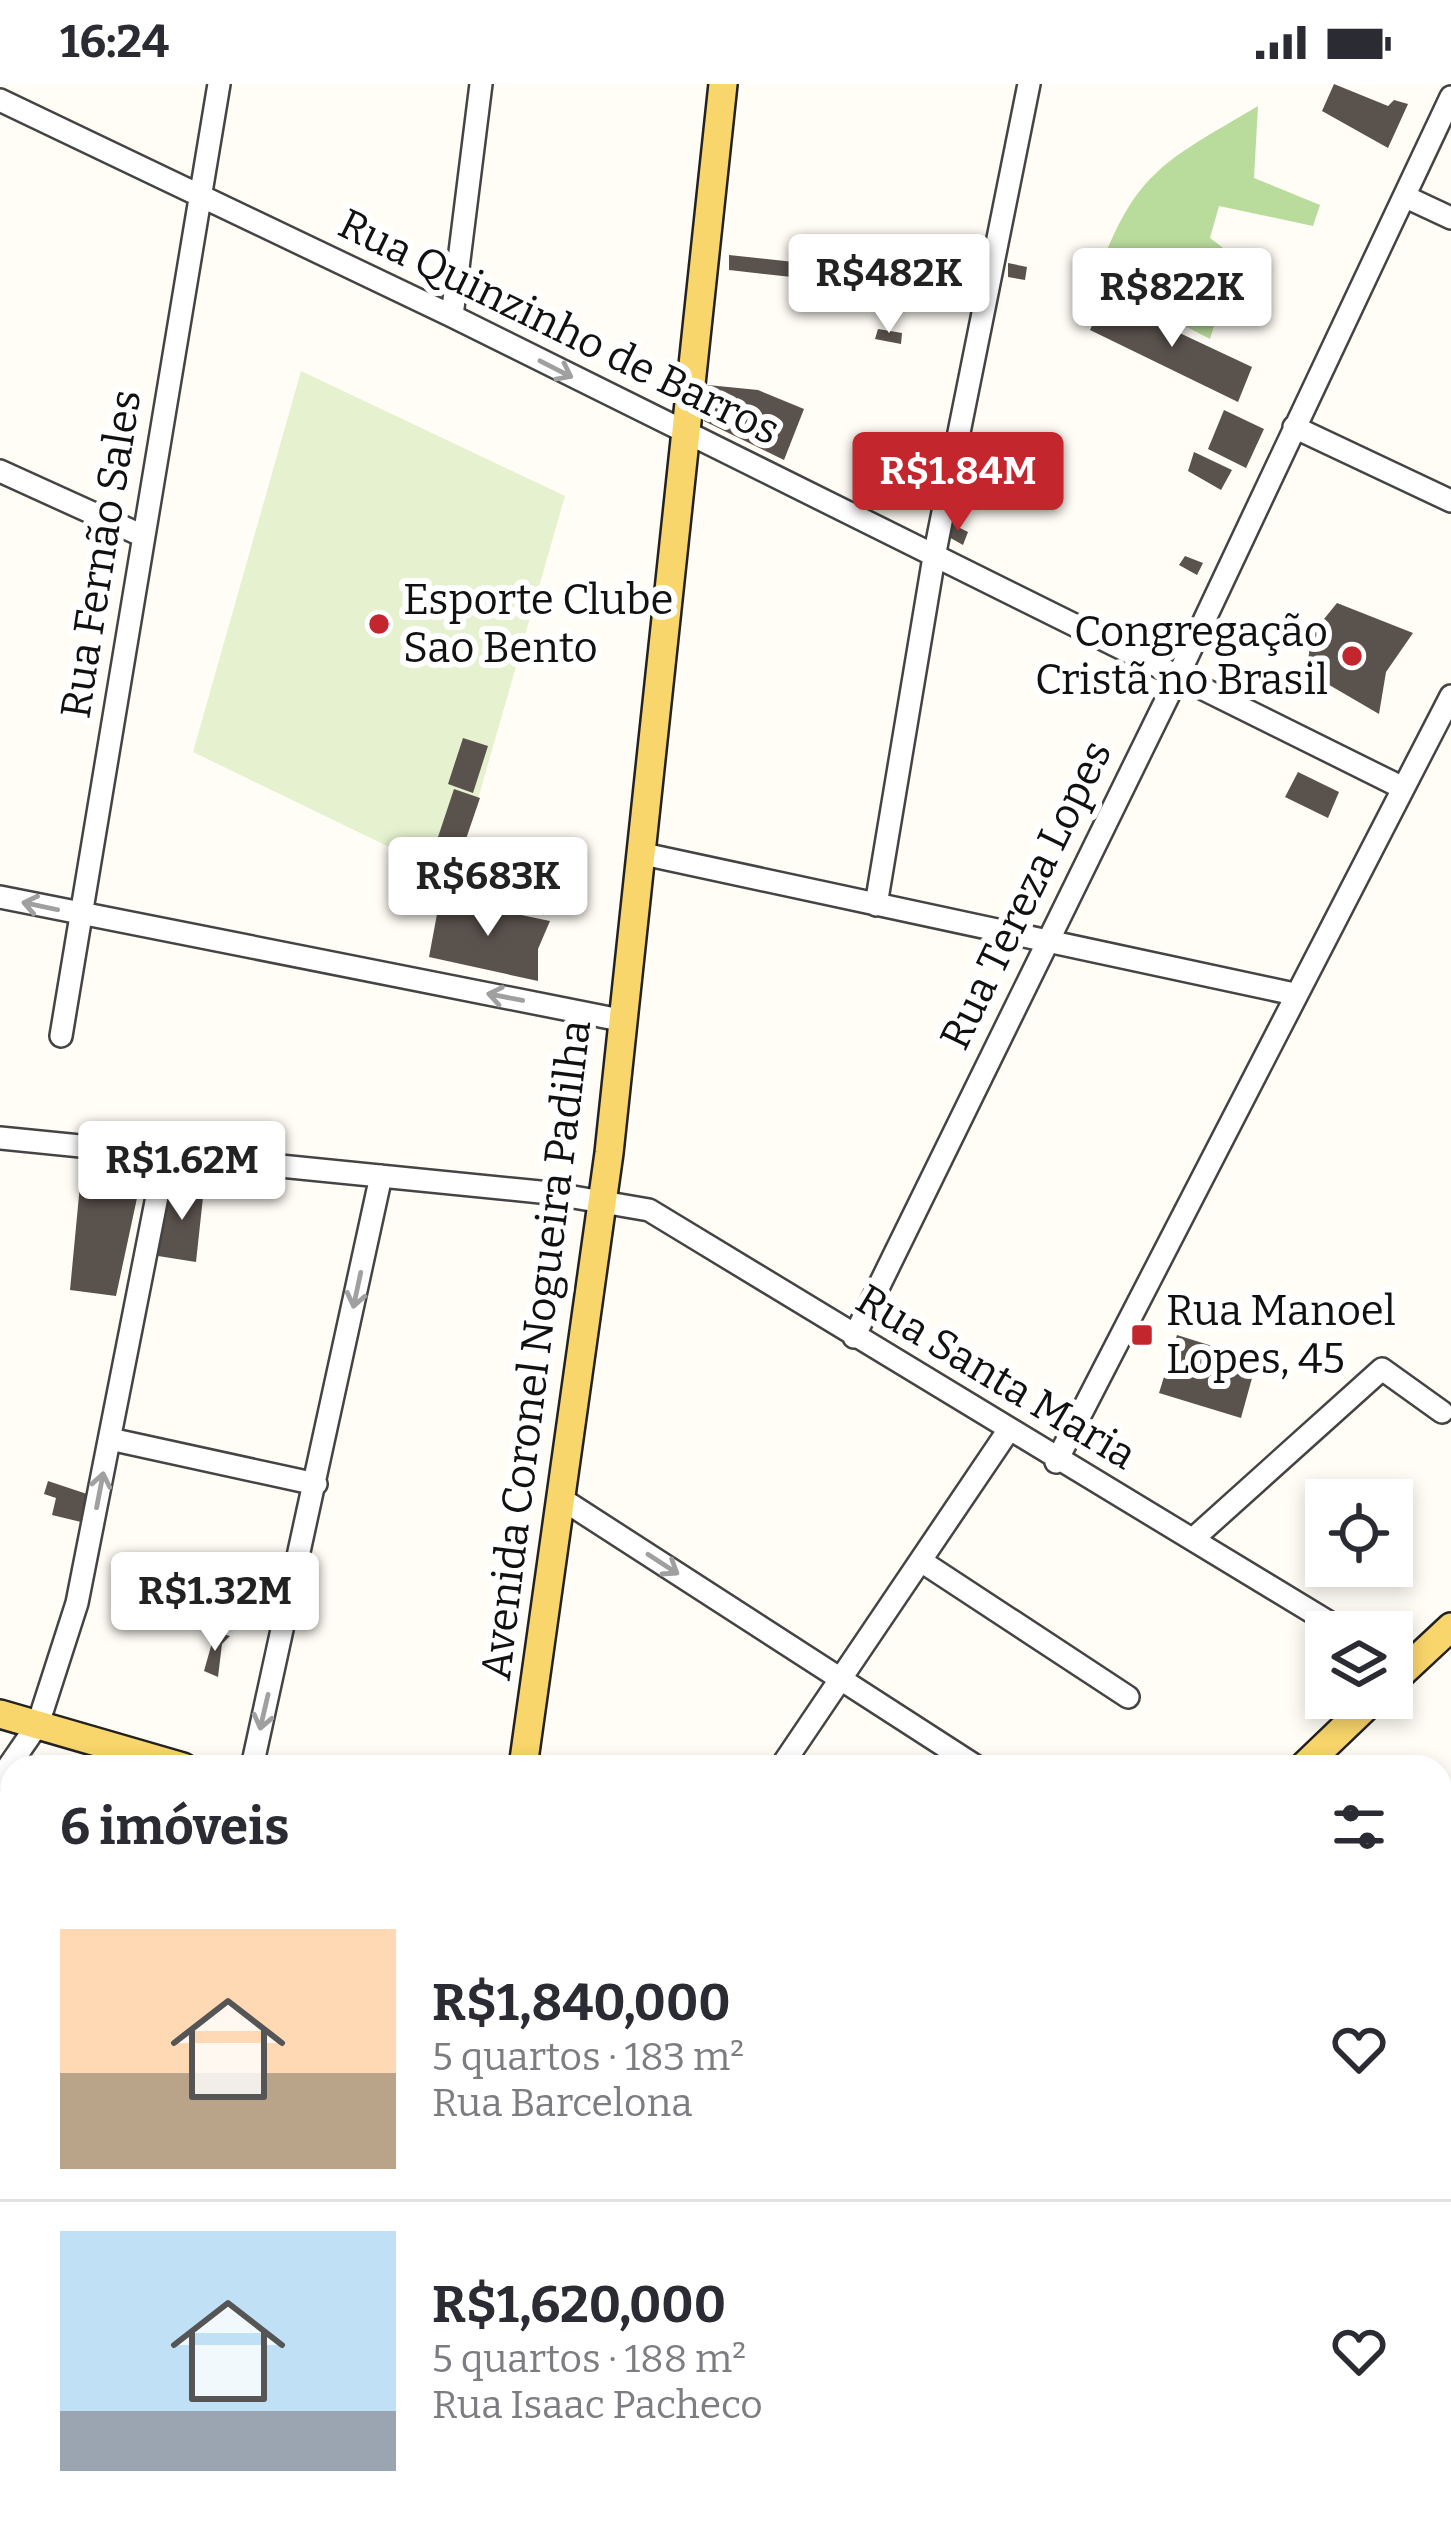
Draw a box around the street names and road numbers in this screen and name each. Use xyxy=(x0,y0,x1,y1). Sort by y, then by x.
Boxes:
street label: Rua Quinzinho de Barros xyxy=(331,198,787,456)
street label: Rua Fernão Sales xyxy=(50,386,152,722)
street label: Rua Tereza Lopes xyxy=(930,733,1122,1057)
street label: Avenida Coronel Nogueira Padilha xyxy=(471,1017,601,1683)
street label: Rua Santa Maria xyxy=(847,1274,1145,1480)

